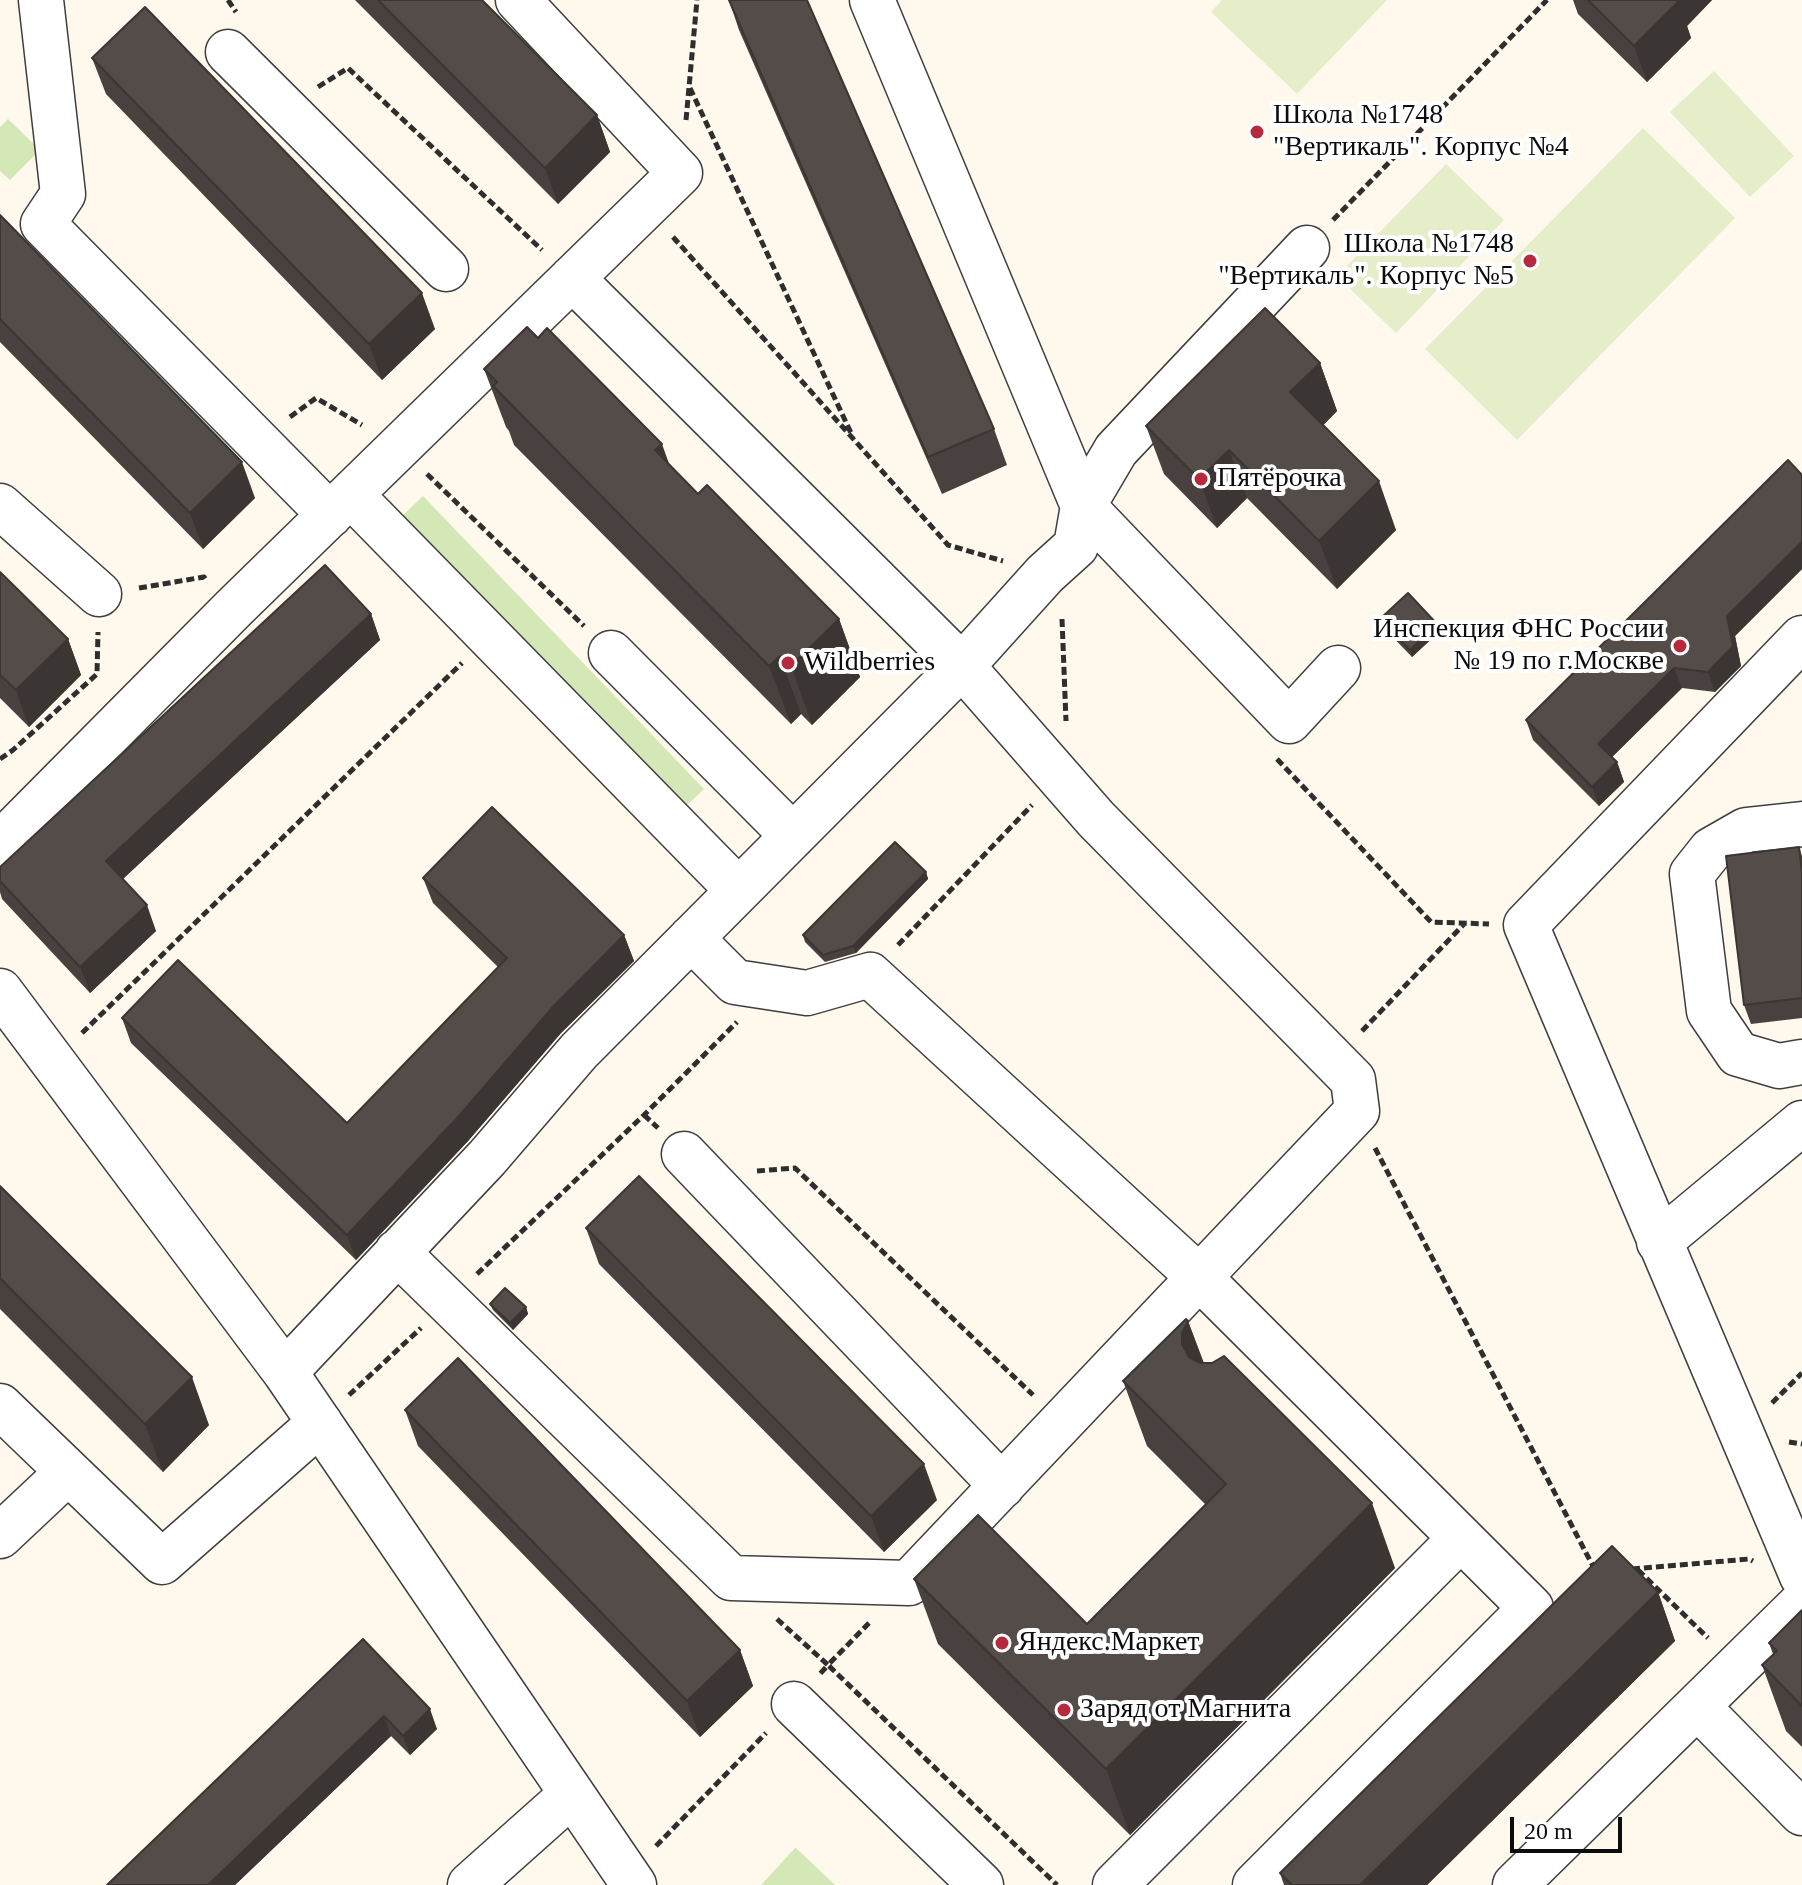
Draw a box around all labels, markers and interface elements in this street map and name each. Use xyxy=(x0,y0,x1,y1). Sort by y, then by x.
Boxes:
place label: Школа №1748 "Вертикаль". Корпус №4 xyxy=(1273,99,1569,165)
marker: Школа №1748 "Вертикаль". Корпус №4 xyxy=(1248,123,1266,141)
place label: Школа №1748 "Вертикаль". Корпус №5 xyxy=(1218,228,1514,294)
marker: Школа №1748 "Вертикаль". Корпус №5 xyxy=(1521,252,1539,270)
place label: Пятёрочка xyxy=(1217,462,1342,496)
marker: Пятёрочка xyxy=(1192,470,1210,488)
place label: Инспекция ФНС России № 19 по г.Москве xyxy=(1373,613,1664,679)
marker: Инспекция ФНС России № 19 по г.Москве xyxy=(1671,637,1689,655)
place label: Wildberries xyxy=(804,646,935,680)
marker: Wildberries xyxy=(779,654,797,672)
place label: Яндекс.Маркет xyxy=(1018,1626,1200,1660)
marker: Яндекс.Маркет xyxy=(993,1634,1011,1652)
place label: Заряд от Магнита xyxy=(1080,1693,1291,1727)
marker: Заряд от Магнита xyxy=(1055,1701,1073,1719)
scale bar xyxy=(1514,1801,1626,1851)
text: 20 m xyxy=(1524,1818,1573,1844)

